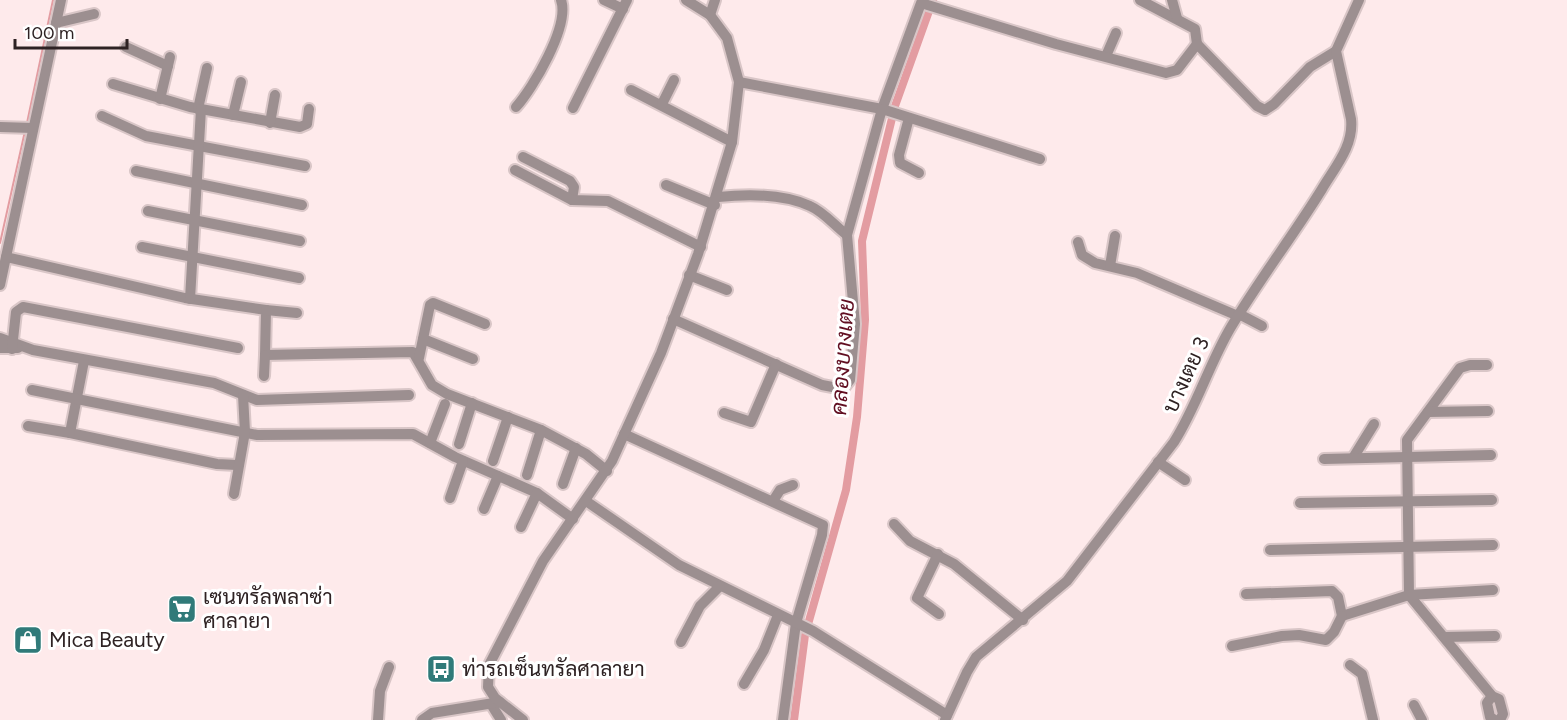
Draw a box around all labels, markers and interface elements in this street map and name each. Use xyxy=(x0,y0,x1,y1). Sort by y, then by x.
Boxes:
scale bar xyxy=(15,12,128,50)
text: 100 m xyxy=(24,22,74,44)
water label: คลองบางเตย xyxy=(825,298,860,416)
street label: บางเตย 3 xyxy=(1157,333,1214,417)
place label: เซนทรัลพลาซ่า ศาลายา xyxy=(203,584,333,633)
supermarket icon: เซนทรัลพลาซ่า ศาลายา xyxy=(166,593,198,625)
shop icon: Mica Beauty xyxy=(12,624,44,656)
place label: Mica Beauty xyxy=(49,627,165,652)
bus stop icon: ท่ารถเซ็นทรัลศาลายา xyxy=(425,653,457,685)
place label: ท่ารถเซ็นทรัลศาลายา xyxy=(462,654,645,681)

